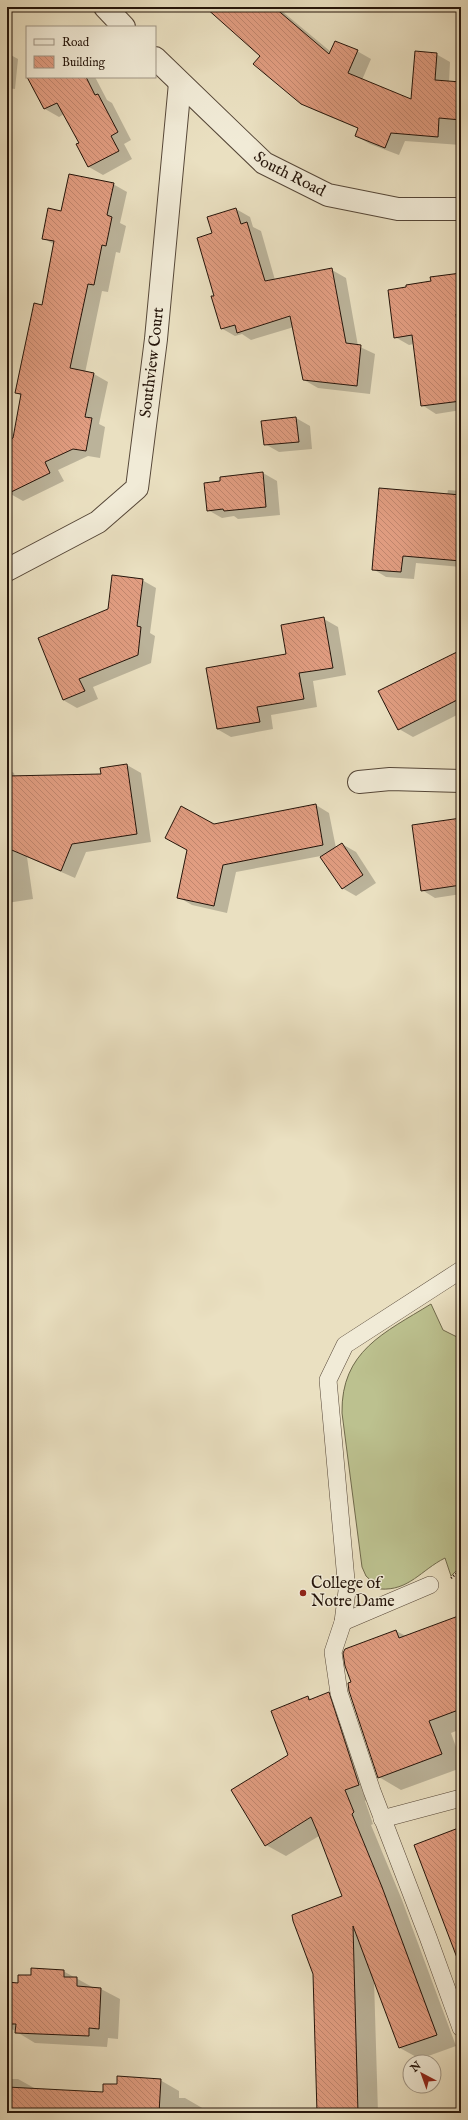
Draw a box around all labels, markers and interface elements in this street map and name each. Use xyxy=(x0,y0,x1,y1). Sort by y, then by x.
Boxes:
legend xyxy=(26,26,156,78)
text: Road xyxy=(62,35,90,50)
text: Building xyxy=(62,55,106,70)
street label: South Road xyxy=(249,148,329,202)
street label: Southview Court xyxy=(136,306,169,419)
place label: College of Notre Dame xyxy=(311,1574,395,1612)
marker: College of Notre Dame xyxy=(298,1588,308,1598)
north arrow xyxy=(402,2054,442,2094)
text: N xyxy=(407,2058,425,2076)

